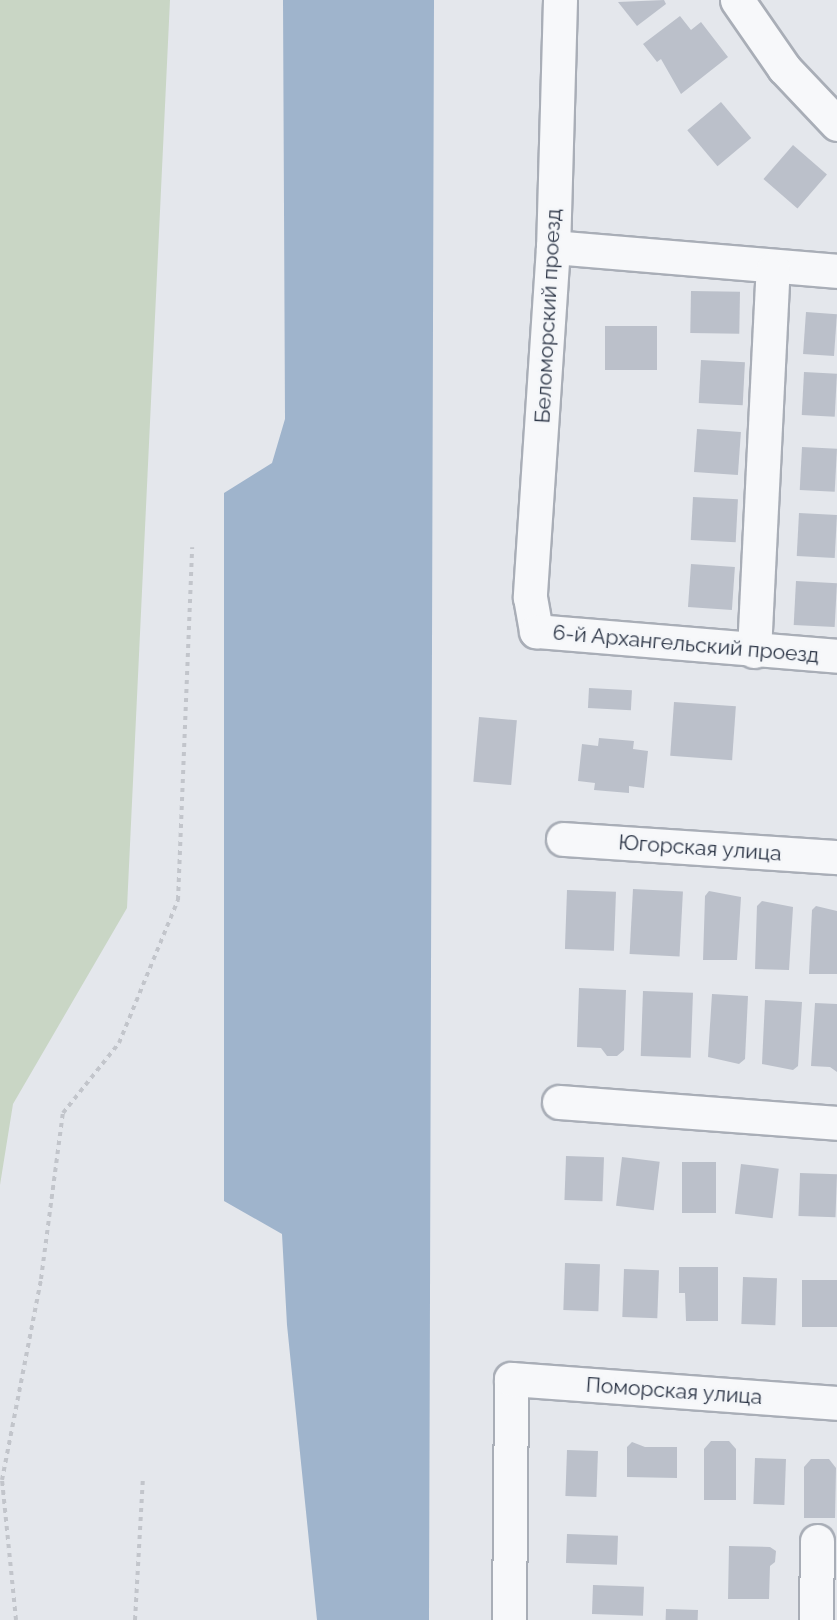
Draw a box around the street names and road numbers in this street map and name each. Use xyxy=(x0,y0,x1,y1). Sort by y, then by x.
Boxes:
street label: Беломорский проезд xyxy=(530,208,566,424)
street label: 6-й Архангельский проезд xyxy=(551,620,821,668)
street label: Югорская улица xyxy=(617,830,783,866)
street label: Поморская улица xyxy=(585,1372,763,1410)

